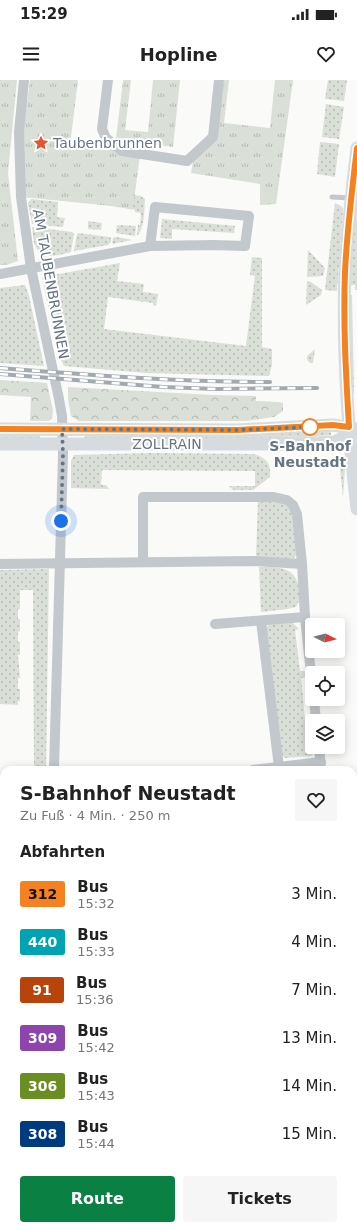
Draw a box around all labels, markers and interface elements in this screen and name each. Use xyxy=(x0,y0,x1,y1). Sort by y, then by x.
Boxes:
text: 15:29 xyxy=(20,5,68,23)
icon: menu xyxy=(20,43,42,65)
icon: heart xyxy=(315,43,337,65)
text: Hopline xyxy=(140,44,217,65)
place icon: Taubenbrunnen xyxy=(32,134,50,152)
place label: Taubenbrunnen xyxy=(52,135,162,151)
street label: AM TAUBENBRUNNEN xyxy=(30,208,72,360)
marker: S-Bahnhof Neustadt xyxy=(301,418,319,436)
street label: ZOLLRAIN xyxy=(132,436,202,452)
place label: S-Bahnhof Neustadt xyxy=(269,438,352,470)
your location xyxy=(51,511,71,531)
north arrow xyxy=(305,618,345,658)
map controls xyxy=(305,618,345,754)
button: locate xyxy=(305,666,345,706)
button: layers xyxy=(305,714,345,754)
button: heart xyxy=(295,779,337,821)
text: S-Bahnhof Neustadt xyxy=(20,782,236,804)
text: Zu Fuß · 4 Min. · 250 m xyxy=(20,808,170,823)
text: Abfahrten xyxy=(20,843,105,861)
text: Bus xyxy=(77,878,108,896)
text: 3 Min. xyxy=(291,885,337,903)
text: 312 xyxy=(28,886,57,902)
text: 15:32 xyxy=(77,896,115,911)
text: Bus xyxy=(77,926,108,944)
text: 4 Min. xyxy=(291,933,337,951)
text: 440 xyxy=(28,934,57,950)
text: 15:33 xyxy=(77,944,115,959)
text: Bus xyxy=(76,974,107,992)
text: 7 Min. xyxy=(291,981,337,999)
text: 91 xyxy=(32,982,52,998)
text: 15:36 xyxy=(76,992,113,1007)
text: Bus xyxy=(77,1022,108,1040)
text: 13 Min. xyxy=(282,1029,337,1047)
text: 309 xyxy=(28,1030,57,1046)
text: 15:42 xyxy=(77,1040,115,1055)
text: Bus xyxy=(77,1070,108,1088)
text: 14 Min. xyxy=(282,1077,337,1095)
text: 306 xyxy=(28,1078,57,1094)
text: 15:43 xyxy=(77,1088,115,1103)
text: Bus xyxy=(77,1118,108,1136)
text: 15 Min. xyxy=(282,1125,337,1143)
text: 308 xyxy=(28,1126,57,1142)
text: 15:44 xyxy=(77,1136,115,1151)
button: Route xyxy=(20,1176,175,1222)
button: Tickets xyxy=(183,1176,337,1222)

